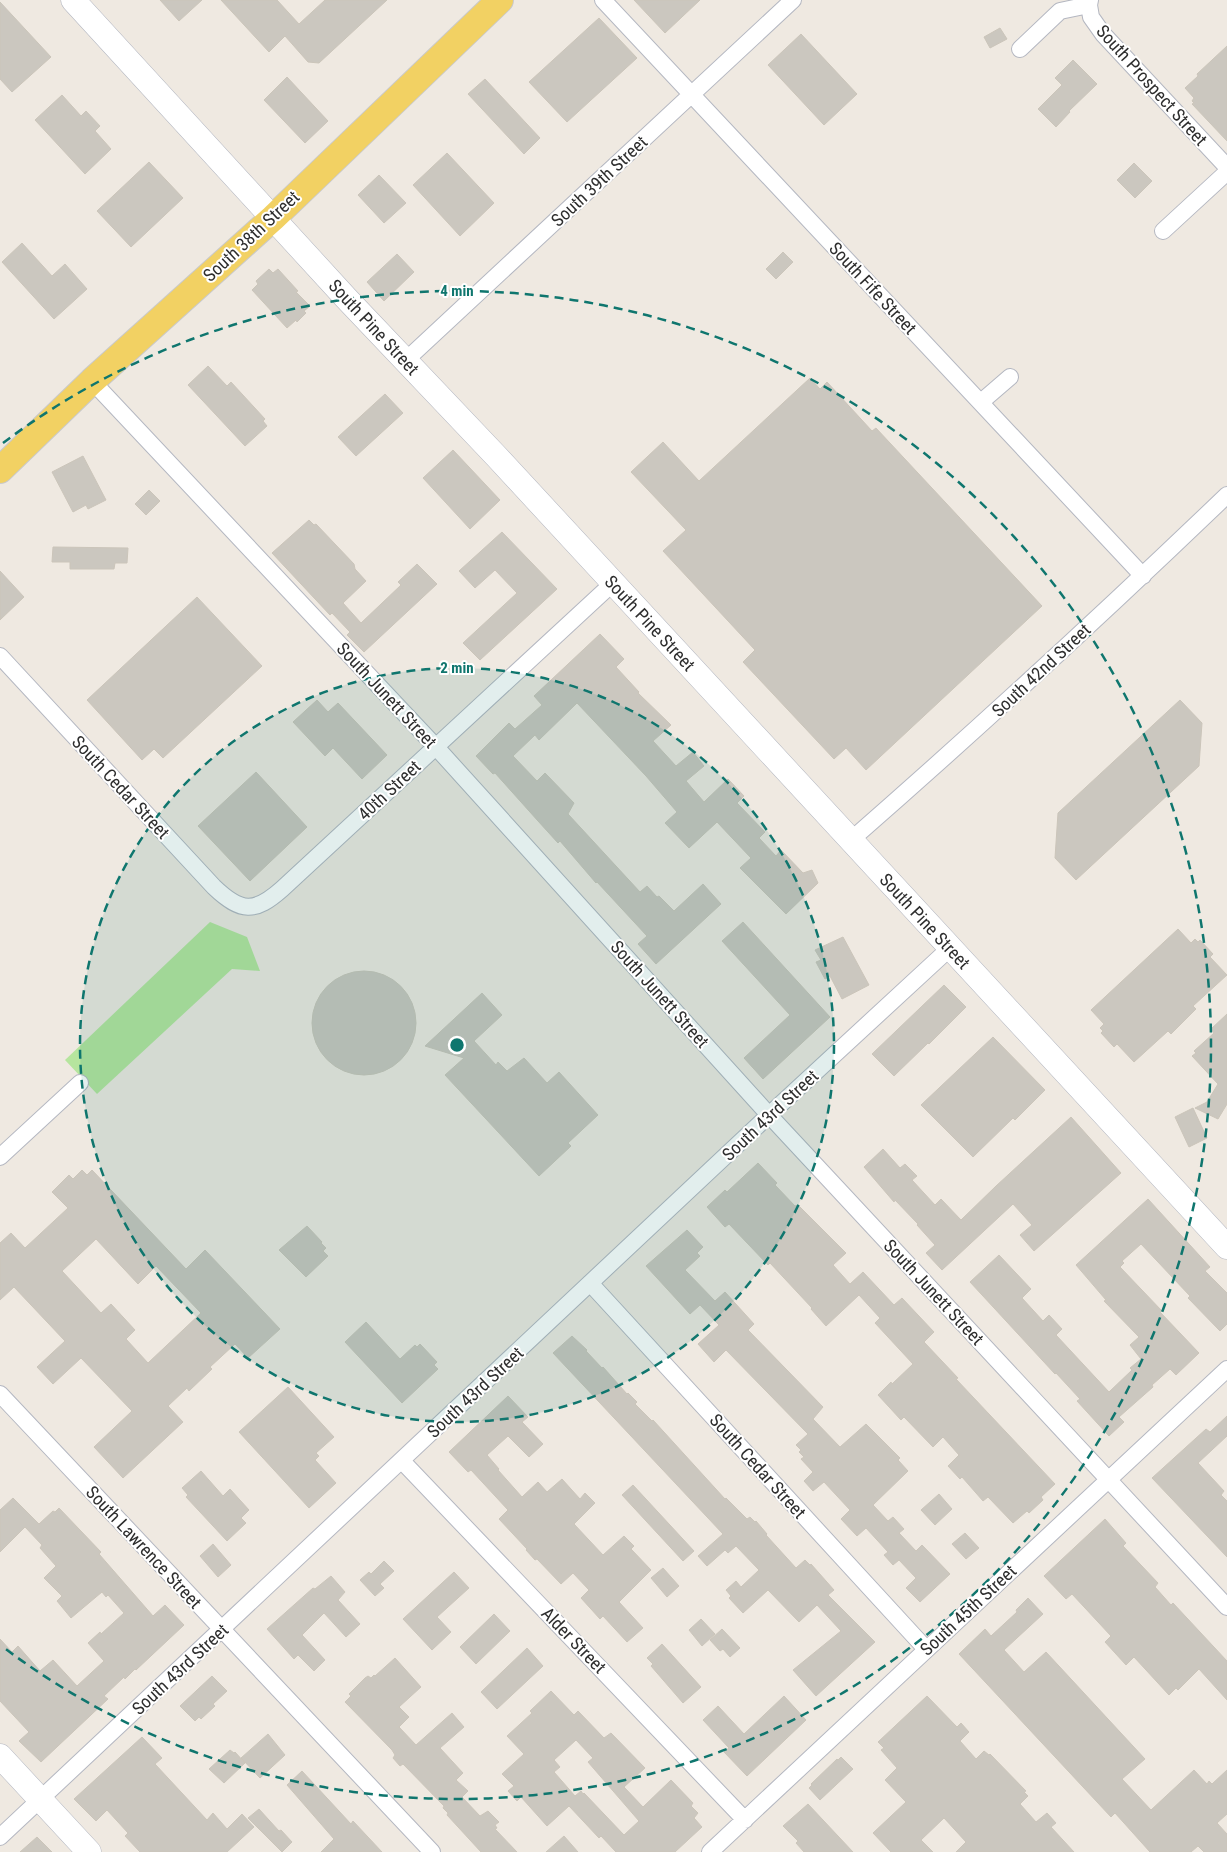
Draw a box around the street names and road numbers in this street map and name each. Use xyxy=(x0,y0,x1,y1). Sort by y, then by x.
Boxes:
street label: South Prospect Street xyxy=(1092,20,1212,150)
street label: South 39th Street xyxy=(547,131,651,231)
street label: South 38th Street xyxy=(199,186,303,286)
street label: South Fife Street xyxy=(825,238,921,338)
street label: South Pine Street xyxy=(324,275,424,379)
street label: South Pine Street xyxy=(600,571,700,675)
street label: South 42nd Street xyxy=(987,619,1095,721)
street label: South Junett Street xyxy=(333,638,441,752)
street label: South Cedar Street xyxy=(68,731,174,843)
street label: 40th Street xyxy=(353,756,425,824)
street label: South Pine Street xyxy=(875,869,975,973)
street label: South Junett Street xyxy=(606,936,714,1052)
street label: South 43rd Street xyxy=(718,1065,822,1165)
street label: South Junett Street xyxy=(880,1235,988,1349)
street label: South 43rd Street xyxy=(423,1342,527,1442)
street label: South Cedar Street xyxy=(706,1409,810,1523)
street label: South Lawrence Street xyxy=(82,1481,206,1613)
street label: South 45th Street xyxy=(916,1560,1020,1660)
street label: Alder Street xyxy=(537,1603,611,1677)
street label: South 43rd Street xyxy=(128,1619,232,1719)

